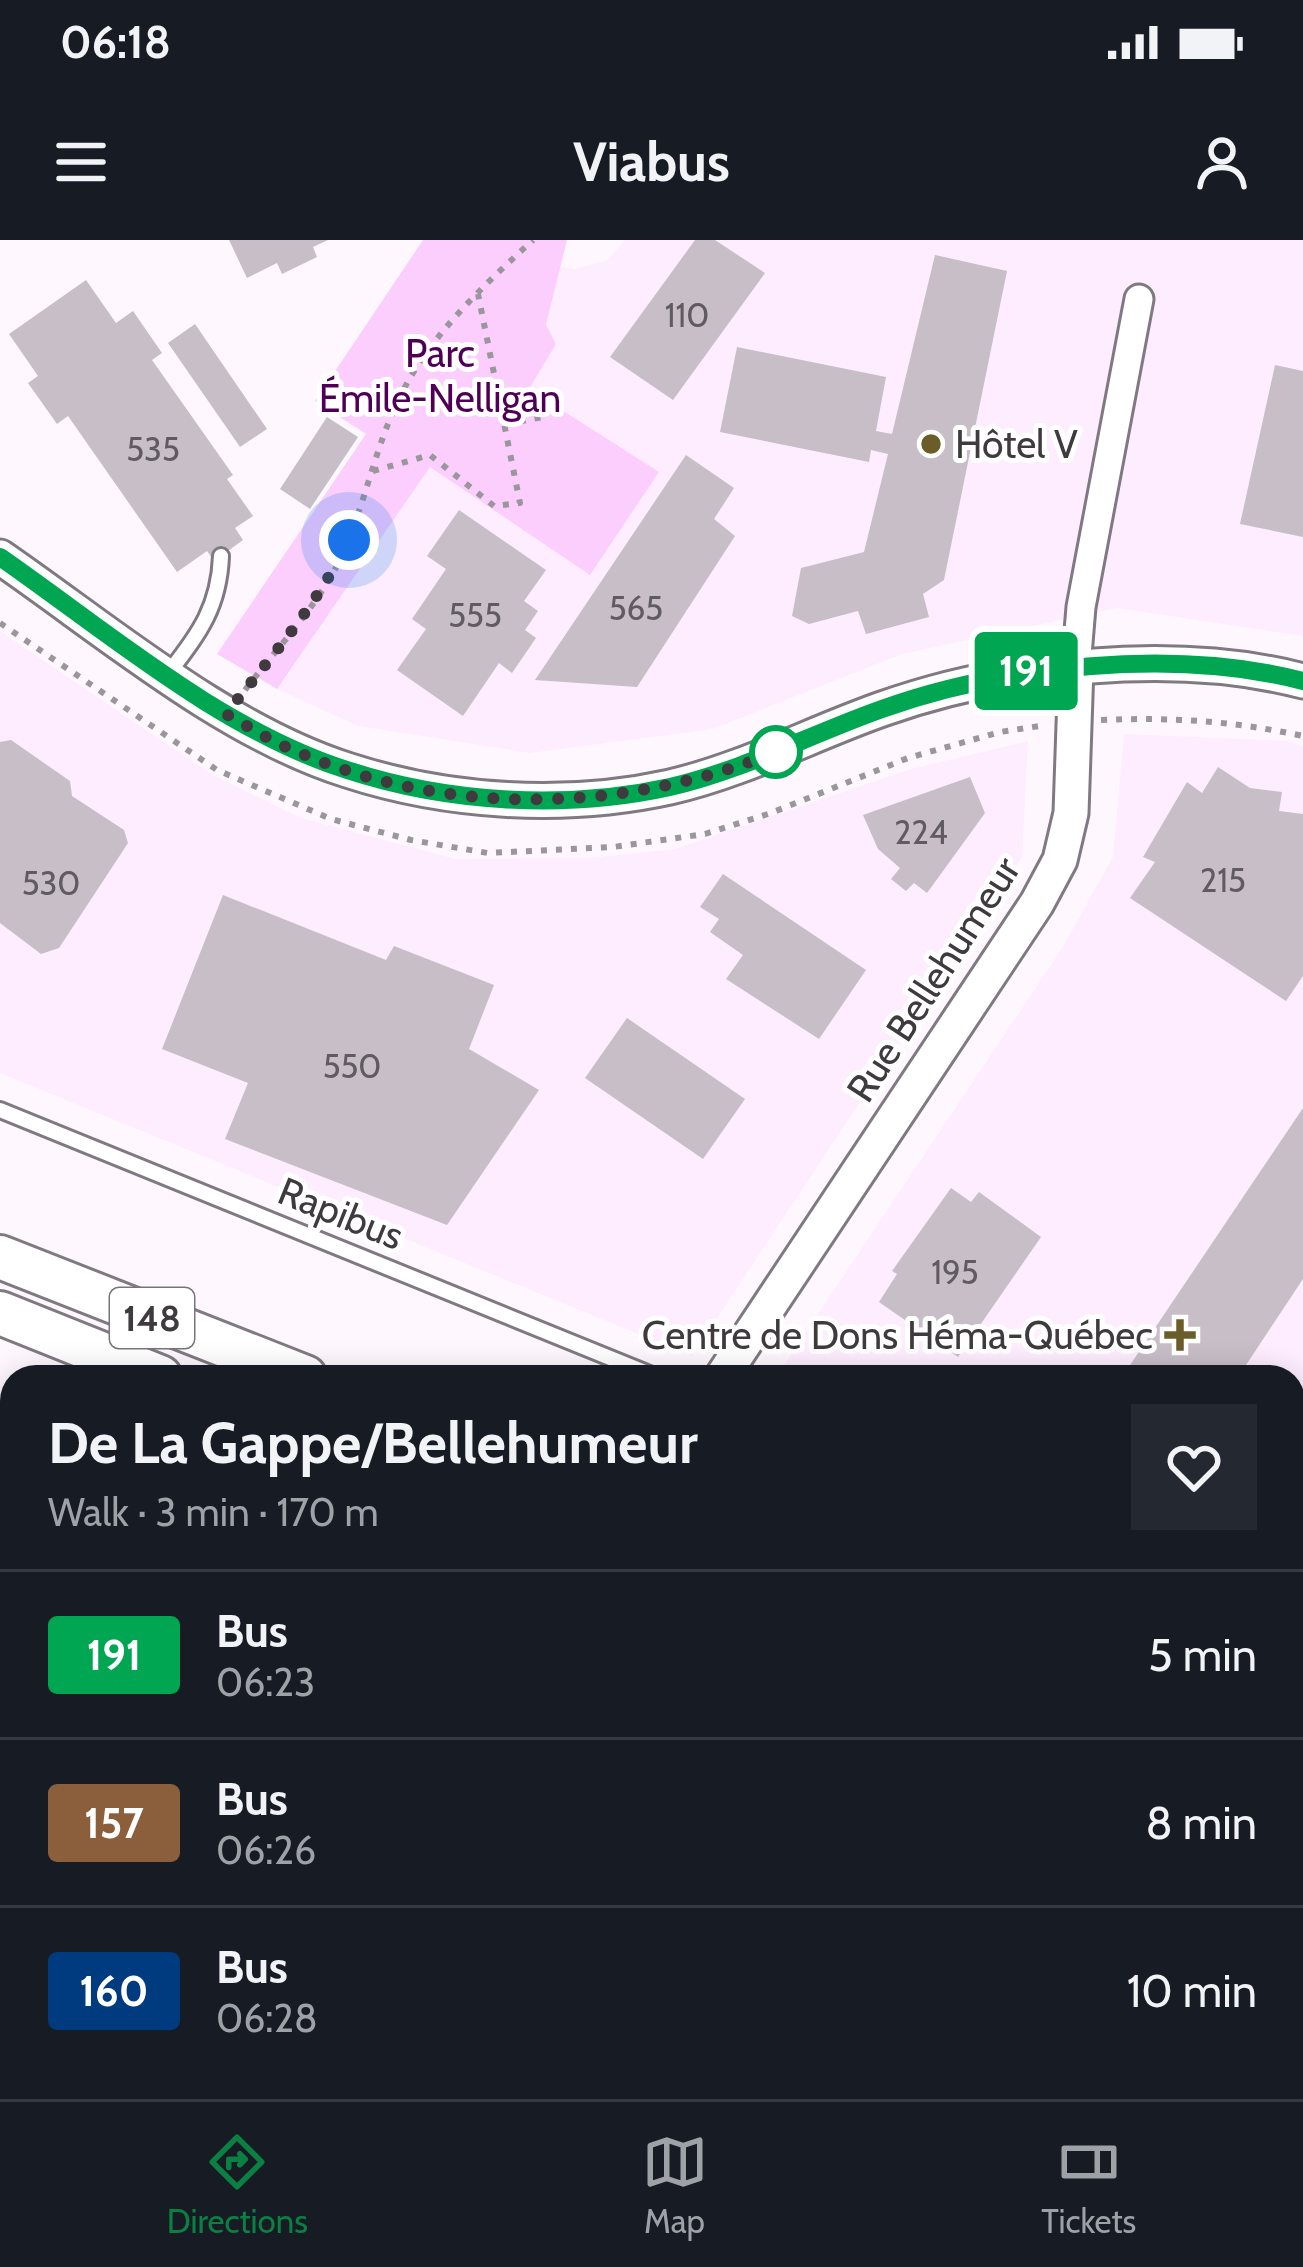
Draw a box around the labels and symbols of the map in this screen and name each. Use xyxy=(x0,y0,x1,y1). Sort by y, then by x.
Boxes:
house number: 110 xyxy=(665,295,709,335)
park label: Parc Émile-Nelligan xyxy=(319,329,561,422)
place label: Hôtel V xyxy=(955,420,1078,468)
house number: 535 xyxy=(126,429,180,469)
marker: Hôtel V xyxy=(918,431,944,457)
your location xyxy=(319,510,379,570)
house number: 565 xyxy=(609,588,663,628)
house number: 555 xyxy=(448,595,502,635)
line badge: 191 xyxy=(957,632,1095,710)
unlabelled marker xyxy=(751,727,801,777)
house number: 224 xyxy=(894,812,948,852)
street label: Rue Bellehumeur xyxy=(836,847,1030,1110)
house number: 215 xyxy=(1200,860,1246,900)
house number: 530 xyxy=(22,863,80,903)
house number: 550 xyxy=(323,1046,381,1086)
street label: Rapibus xyxy=(272,1166,410,1260)
house number: 195 xyxy=(931,1252,979,1292)
road number: 148 xyxy=(110,1288,194,1348)
place label: Centre de Dons Héma-Québec xyxy=(642,1311,1153,1359)
marker: Centre de Dons Héma-Québec xyxy=(1164,1319,1196,1351)

